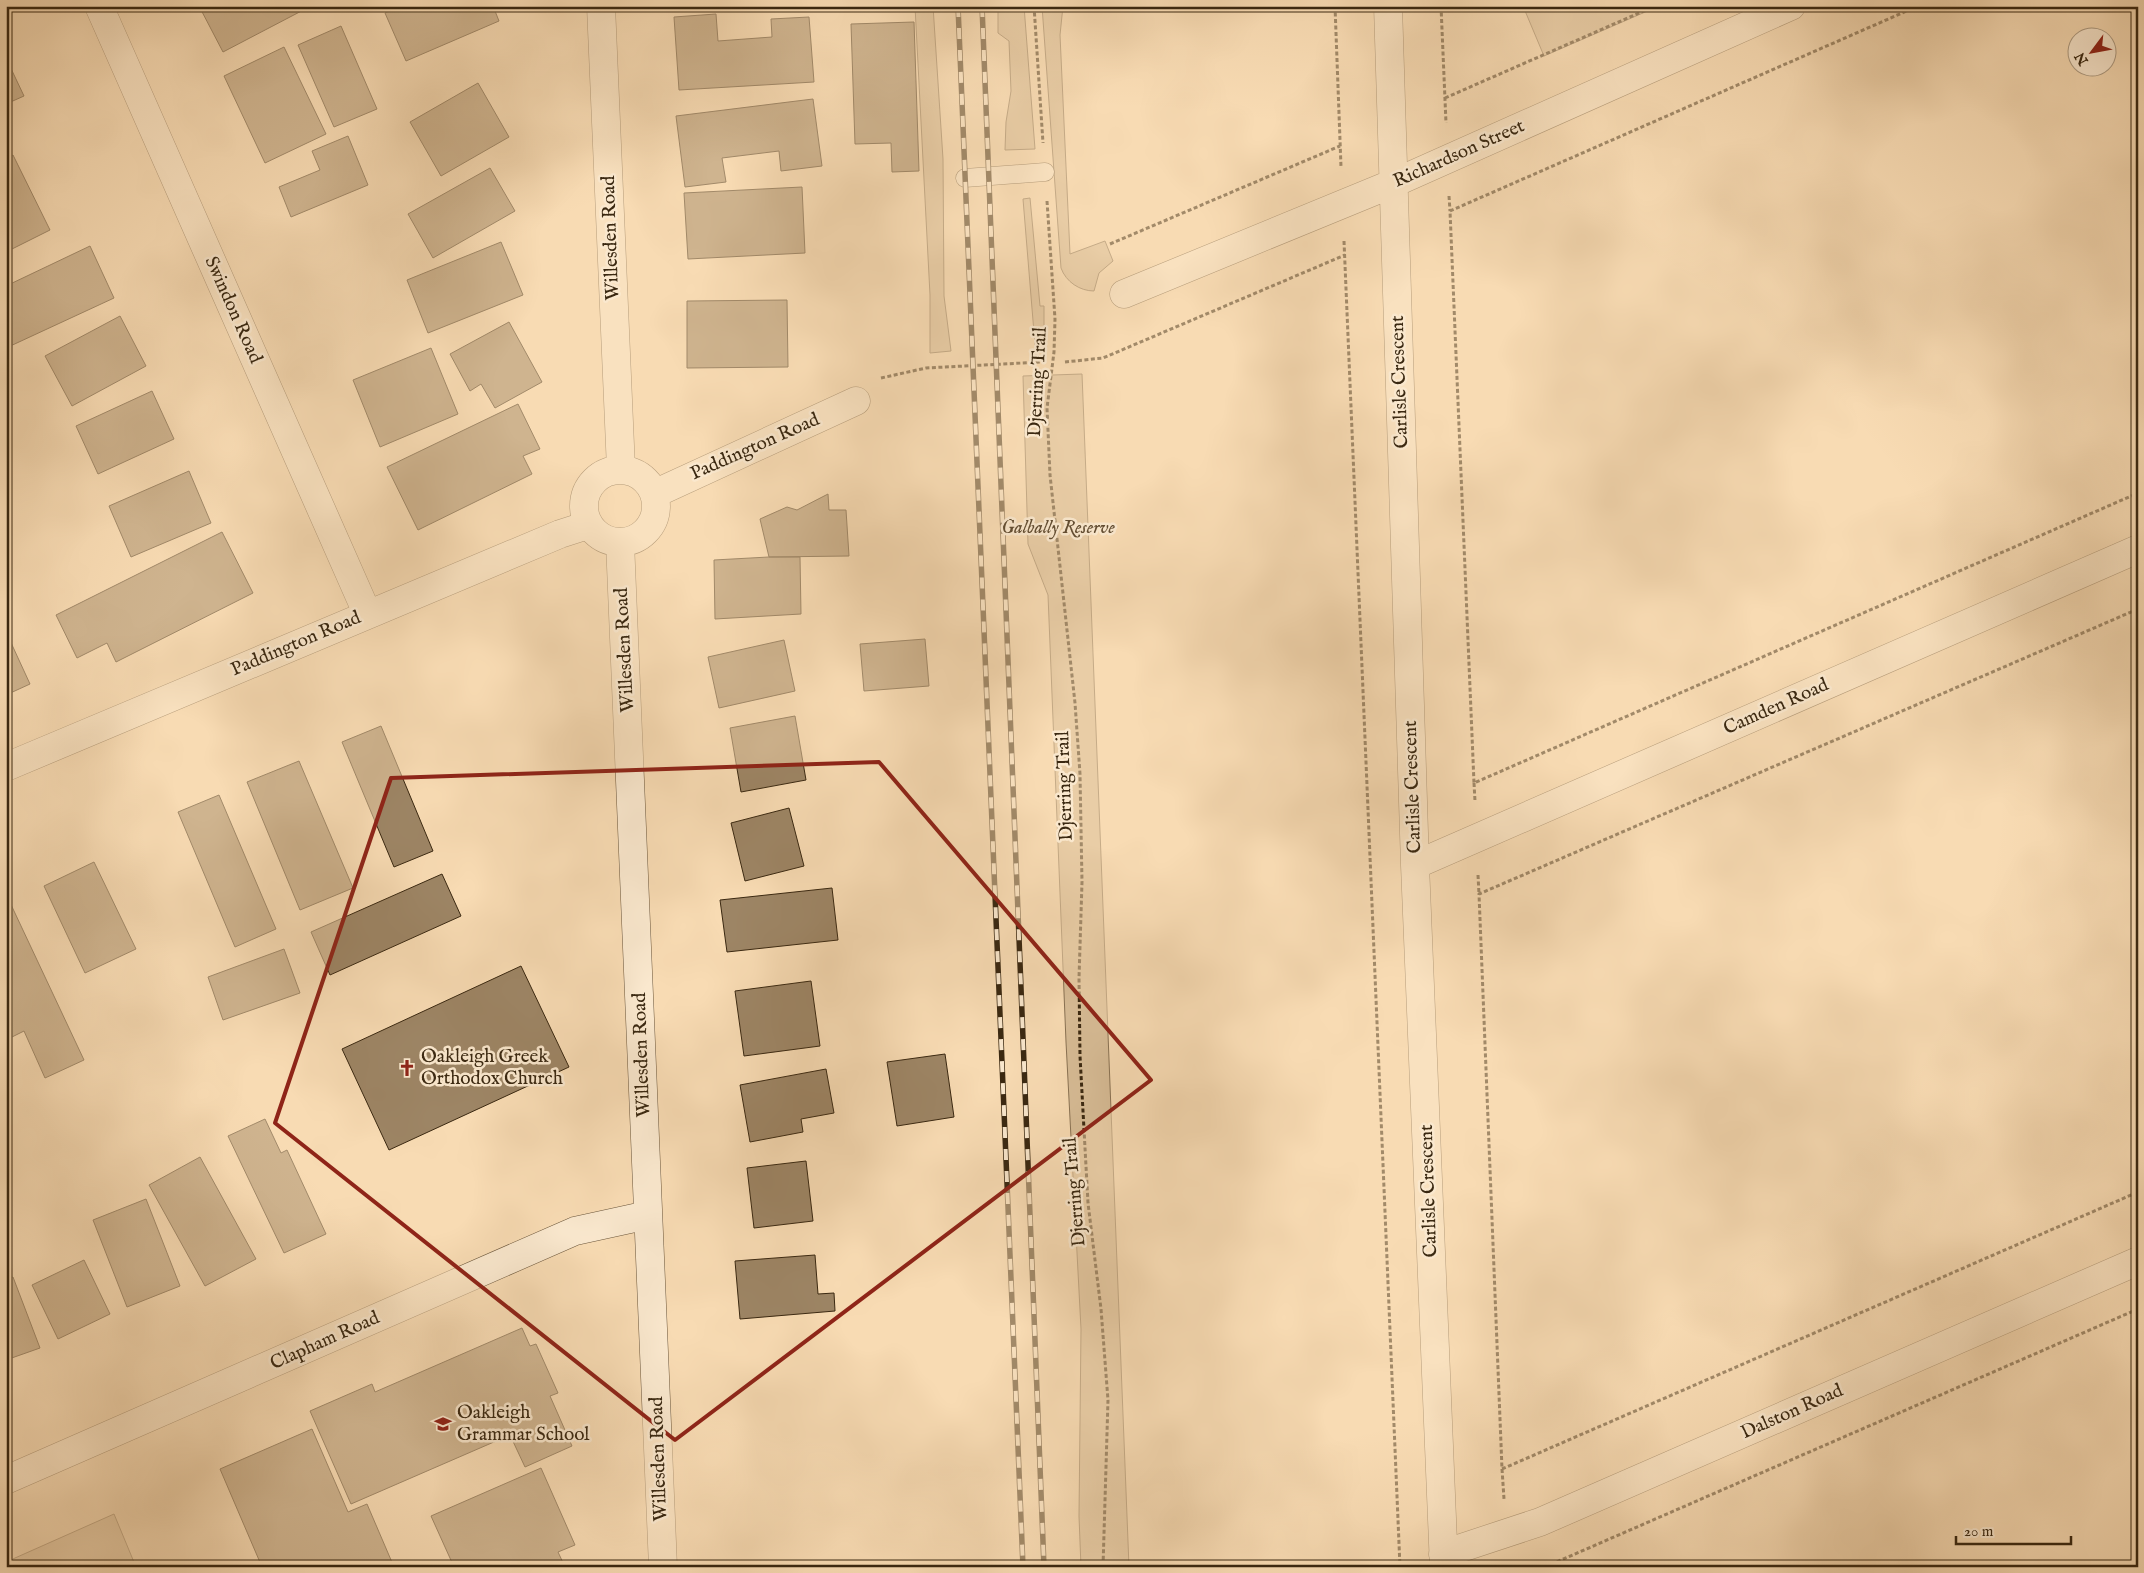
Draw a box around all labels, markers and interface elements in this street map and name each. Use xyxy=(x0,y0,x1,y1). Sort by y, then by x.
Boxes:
north arrow xyxy=(2066,28,2116,78)
text: N xyxy=(2071,48,2093,69)
street label: Richardson Street xyxy=(1390,114,1529,194)
street label: Willesden Road xyxy=(597,174,625,301)
street label: Swindon Road xyxy=(199,253,268,368)
street label: Carlisle Crescent xyxy=(1386,315,1414,449)
street label: Djerring Trail xyxy=(1023,326,1053,438)
street label: Paddington Road xyxy=(687,407,824,486)
park label: Galbally Reserve xyxy=(1001,516,1116,540)
street label: Willesden Road xyxy=(610,586,640,713)
street label: Paddington Road xyxy=(227,606,365,682)
street label: Camden Road xyxy=(1720,673,1833,741)
street label: Carlisle Crescent xyxy=(1399,720,1427,854)
street label: Djerring Trail xyxy=(1051,730,1079,841)
street label: Willesden Road xyxy=(628,991,656,1118)
place label: Oakleigh Greek Orthodox Church xyxy=(421,1045,563,1091)
church icon: Oakleigh Greek Orthodox Church xyxy=(397,1058,417,1078)
street label: Carlisle Crescent xyxy=(1415,1124,1443,1258)
street label: Djerring Trail xyxy=(1058,1135,1092,1248)
street label: Clapham Road xyxy=(267,1306,384,1376)
street label: Dalston Road xyxy=(1737,1378,1848,1445)
street label: Willesden Road xyxy=(645,1395,673,1522)
place label: Oakleigh Grammar School xyxy=(457,1401,590,1447)
school or university icon: Oakleigh Grammar School xyxy=(433,1414,453,1434)
scale bar xyxy=(1956,1513,2072,1545)
text: 20 m xyxy=(1964,1522,1994,1541)

